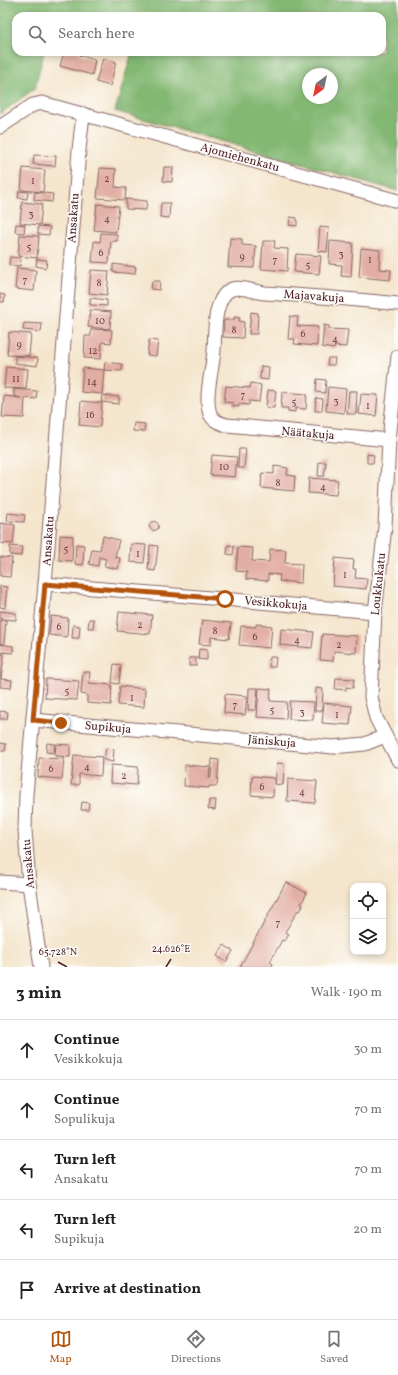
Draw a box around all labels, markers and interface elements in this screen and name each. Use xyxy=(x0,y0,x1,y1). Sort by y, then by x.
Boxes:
search box xyxy=(12,12,386,56)
icon: search xyxy=(26,23,48,45)
text: Search here xyxy=(58,24,135,45)
north arrow xyxy=(302,68,338,104)
street label: Ajomiehenkatu xyxy=(198,140,281,176)
house number: 2 xyxy=(104,172,110,186)
house number: 1 xyxy=(31,174,35,188)
street label: Ansakatu xyxy=(64,192,84,244)
house number: 3 xyxy=(28,207,34,221)
house number: 4 xyxy=(104,212,110,226)
house number: 5 xyxy=(27,240,32,254)
house number: 6 xyxy=(98,246,104,260)
house number: 3 xyxy=(338,247,344,261)
house number: 9 xyxy=(239,250,245,264)
house number: 7 xyxy=(273,253,278,267)
house number: 1 xyxy=(368,253,372,267)
house number: 5 xyxy=(306,258,311,272)
house number: 7 xyxy=(23,273,28,287)
house number: 8 xyxy=(96,276,102,290)
street label: Majavakuja xyxy=(283,287,345,307)
house number: 10 xyxy=(95,314,105,328)
house number: 8 xyxy=(231,323,237,337)
house number: 6 xyxy=(300,327,306,341)
house number: 4 xyxy=(332,332,338,346)
house number: 9 xyxy=(16,338,22,352)
house number: 12 xyxy=(88,344,98,358)
house number: 11 xyxy=(12,372,20,386)
house number: 14 xyxy=(87,375,97,389)
house number: 7 xyxy=(241,388,246,402)
house number: 3 xyxy=(333,394,339,408)
house number: 5 xyxy=(292,395,297,409)
house number: 1 xyxy=(366,399,370,413)
house number: 16 xyxy=(86,408,94,422)
street label: Näätakuja xyxy=(281,424,335,444)
house number: 10 xyxy=(219,460,229,474)
house number: 8 xyxy=(275,476,281,490)
house number: 4 xyxy=(320,480,326,494)
street label: Ansakatu xyxy=(39,515,59,567)
house number: 5 xyxy=(64,542,69,556)
house number: 1 xyxy=(136,547,140,561)
street label: Loukkukatu xyxy=(368,552,390,616)
house number: 1 xyxy=(343,568,347,582)
route start xyxy=(216,590,234,608)
street label: Vesikkokuja xyxy=(244,593,308,615)
house number: 2 xyxy=(137,618,143,632)
house number: 6 xyxy=(56,620,62,634)
house number: 8 xyxy=(212,624,218,638)
house number: 6 xyxy=(252,630,258,644)
house number: 4 xyxy=(294,633,300,647)
house number: 2 xyxy=(336,638,342,652)
house number: 5 xyxy=(65,684,70,698)
house number: 1 xyxy=(130,691,134,705)
house number: 7 xyxy=(233,698,238,712)
house number: 5 xyxy=(270,703,275,717)
house number: 3 xyxy=(299,705,305,719)
house number: 1 xyxy=(335,708,339,722)
route end xyxy=(52,714,70,732)
street label: Supikuja xyxy=(84,718,132,738)
street label: Jäniskuja xyxy=(247,732,297,752)
house number: 4 xyxy=(84,760,90,774)
house number: 6 xyxy=(48,762,54,776)
house number: 2 xyxy=(121,769,127,783)
house number: 6 xyxy=(259,780,265,794)
house number: 4 xyxy=(299,785,305,799)
street label: Ansakatu xyxy=(19,838,39,890)
map controls xyxy=(350,883,386,955)
button: locate xyxy=(350,883,386,919)
house number: 7 xyxy=(276,916,281,930)
button: layers xyxy=(350,919,386,955)
text: 24.626°E xyxy=(152,942,190,956)
text: 65.728°N xyxy=(39,945,78,959)
text: 3 min xyxy=(16,982,62,1005)
text: Walk · 190 m xyxy=(311,984,382,1002)
text: Continue xyxy=(54,1030,119,1051)
icon: ahead xyxy=(16,1039,38,1061)
text: 30 m xyxy=(354,1041,382,1059)
text: Vesikkokuja xyxy=(54,1051,123,1069)
text: Continue xyxy=(54,1090,119,1111)
icon: ahead xyxy=(16,1099,38,1121)
text: 70 m xyxy=(354,1101,382,1119)
text: Sopulikuja xyxy=(54,1111,115,1129)
text: Turn left xyxy=(54,1150,116,1171)
icon: left xyxy=(16,1159,38,1181)
text: 70 m xyxy=(354,1161,382,1179)
text: Ansakatu xyxy=(54,1171,108,1189)
text: Turn left xyxy=(54,1210,116,1231)
icon: left xyxy=(16,1219,38,1241)
text: 20 m xyxy=(353,1221,382,1239)
text: Supikuja xyxy=(54,1231,104,1249)
icon: arrive xyxy=(16,1279,38,1301)
text: Arrive at destination xyxy=(54,1279,201,1300)
tab: Map xyxy=(50,1328,72,1367)
tab: Directions xyxy=(171,1328,221,1367)
tab: Saved xyxy=(320,1328,348,1367)

